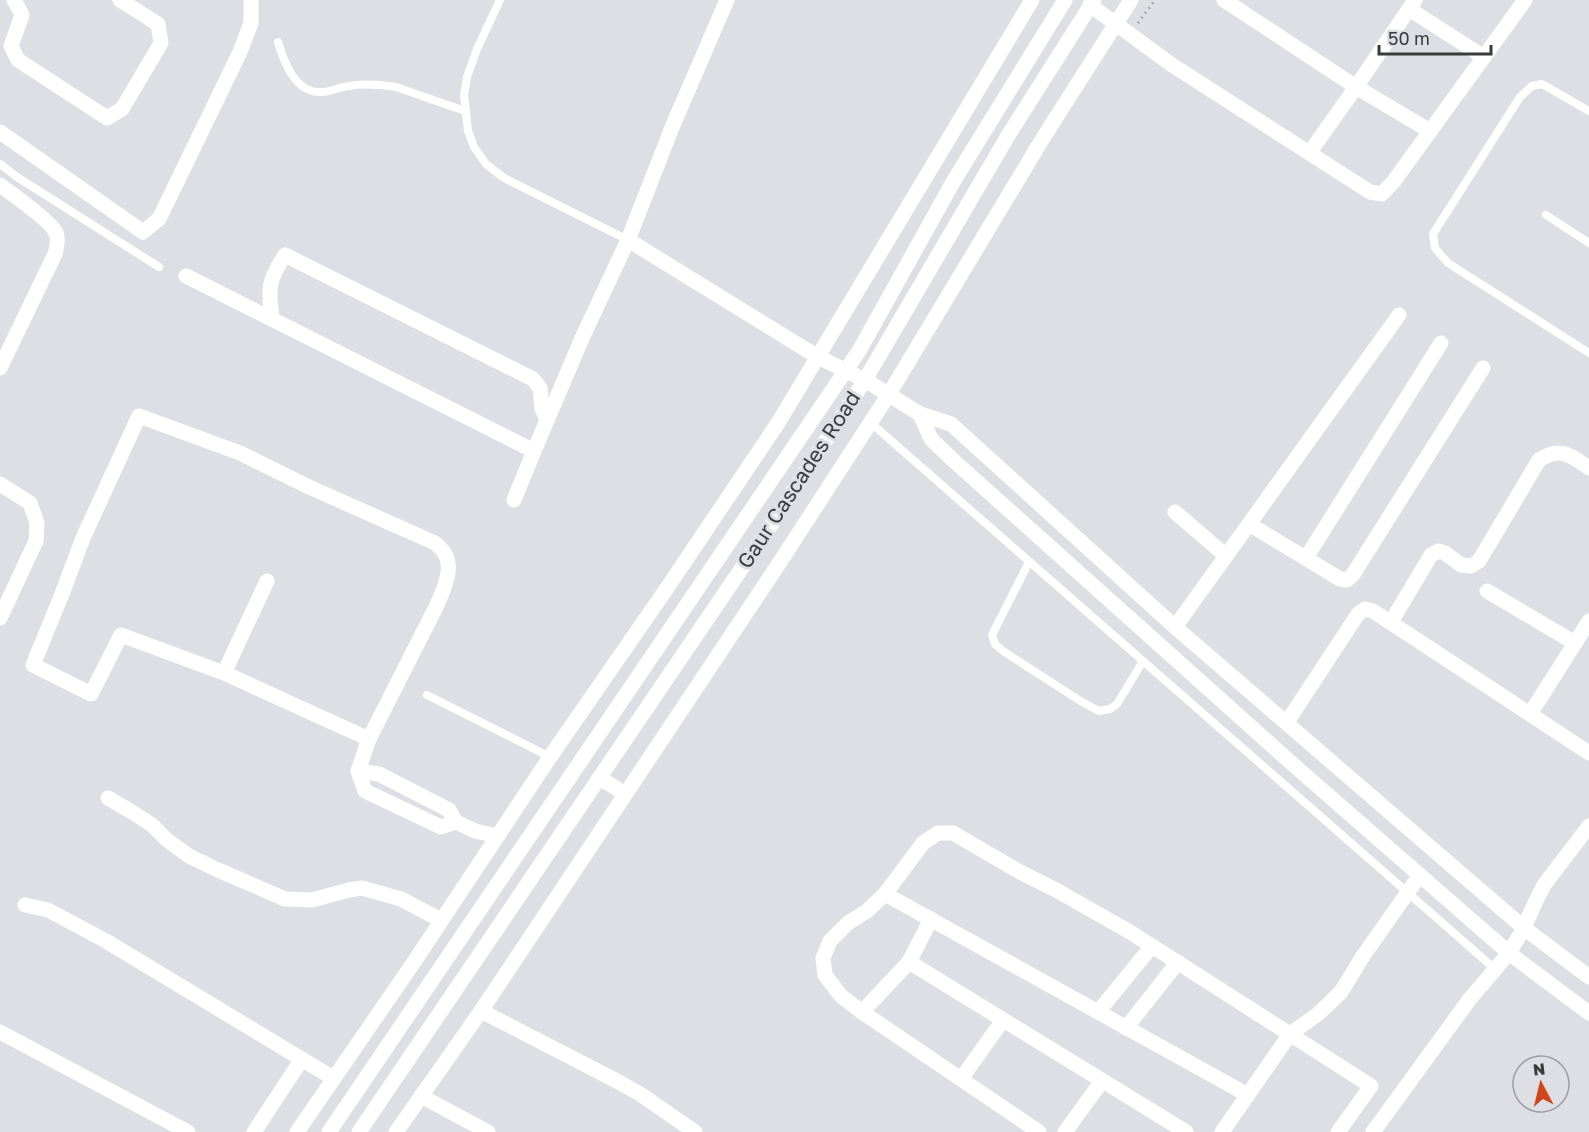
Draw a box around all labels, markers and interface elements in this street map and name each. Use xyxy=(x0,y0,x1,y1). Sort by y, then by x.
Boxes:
scale bar xyxy=(1379,18,1492,56)
text: 50 m xyxy=(1388,27,1430,49)
street label: Gaur Cascades Road xyxy=(731,386,865,573)
north arrow xyxy=(1511,1054,1571,1114)
text: N xyxy=(1532,1058,1546,1080)

